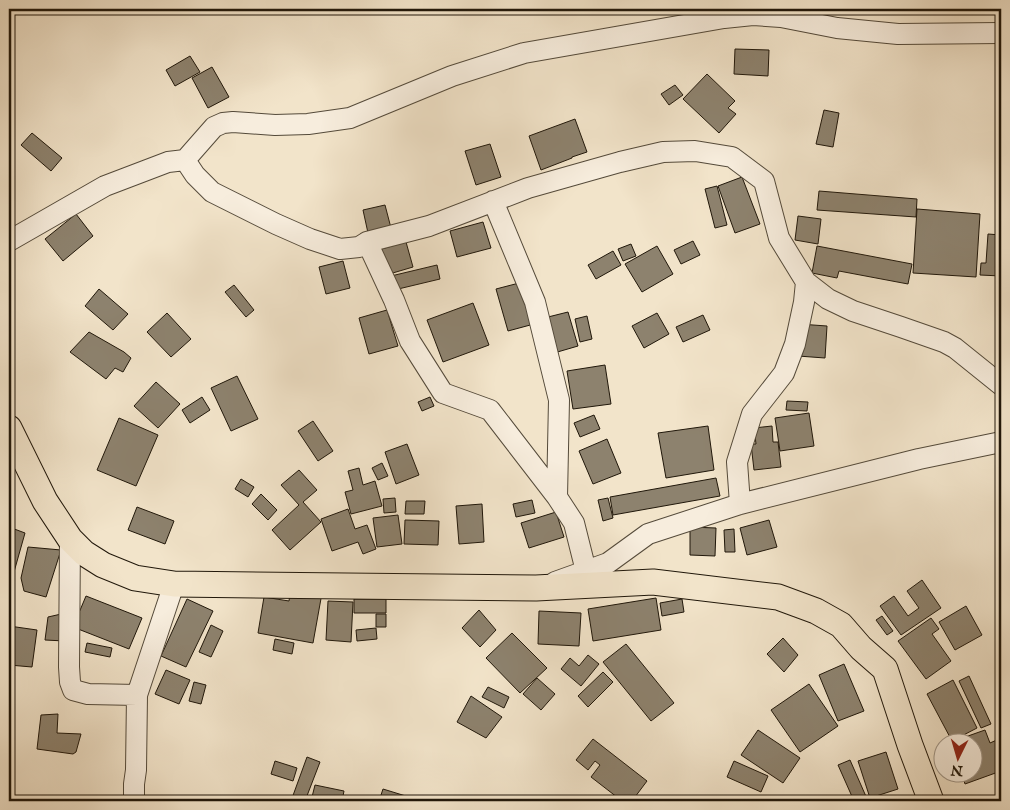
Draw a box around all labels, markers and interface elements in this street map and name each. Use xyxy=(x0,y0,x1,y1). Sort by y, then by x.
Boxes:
north arrow xyxy=(932,732,982,782)
text: N xyxy=(950,760,965,780)

